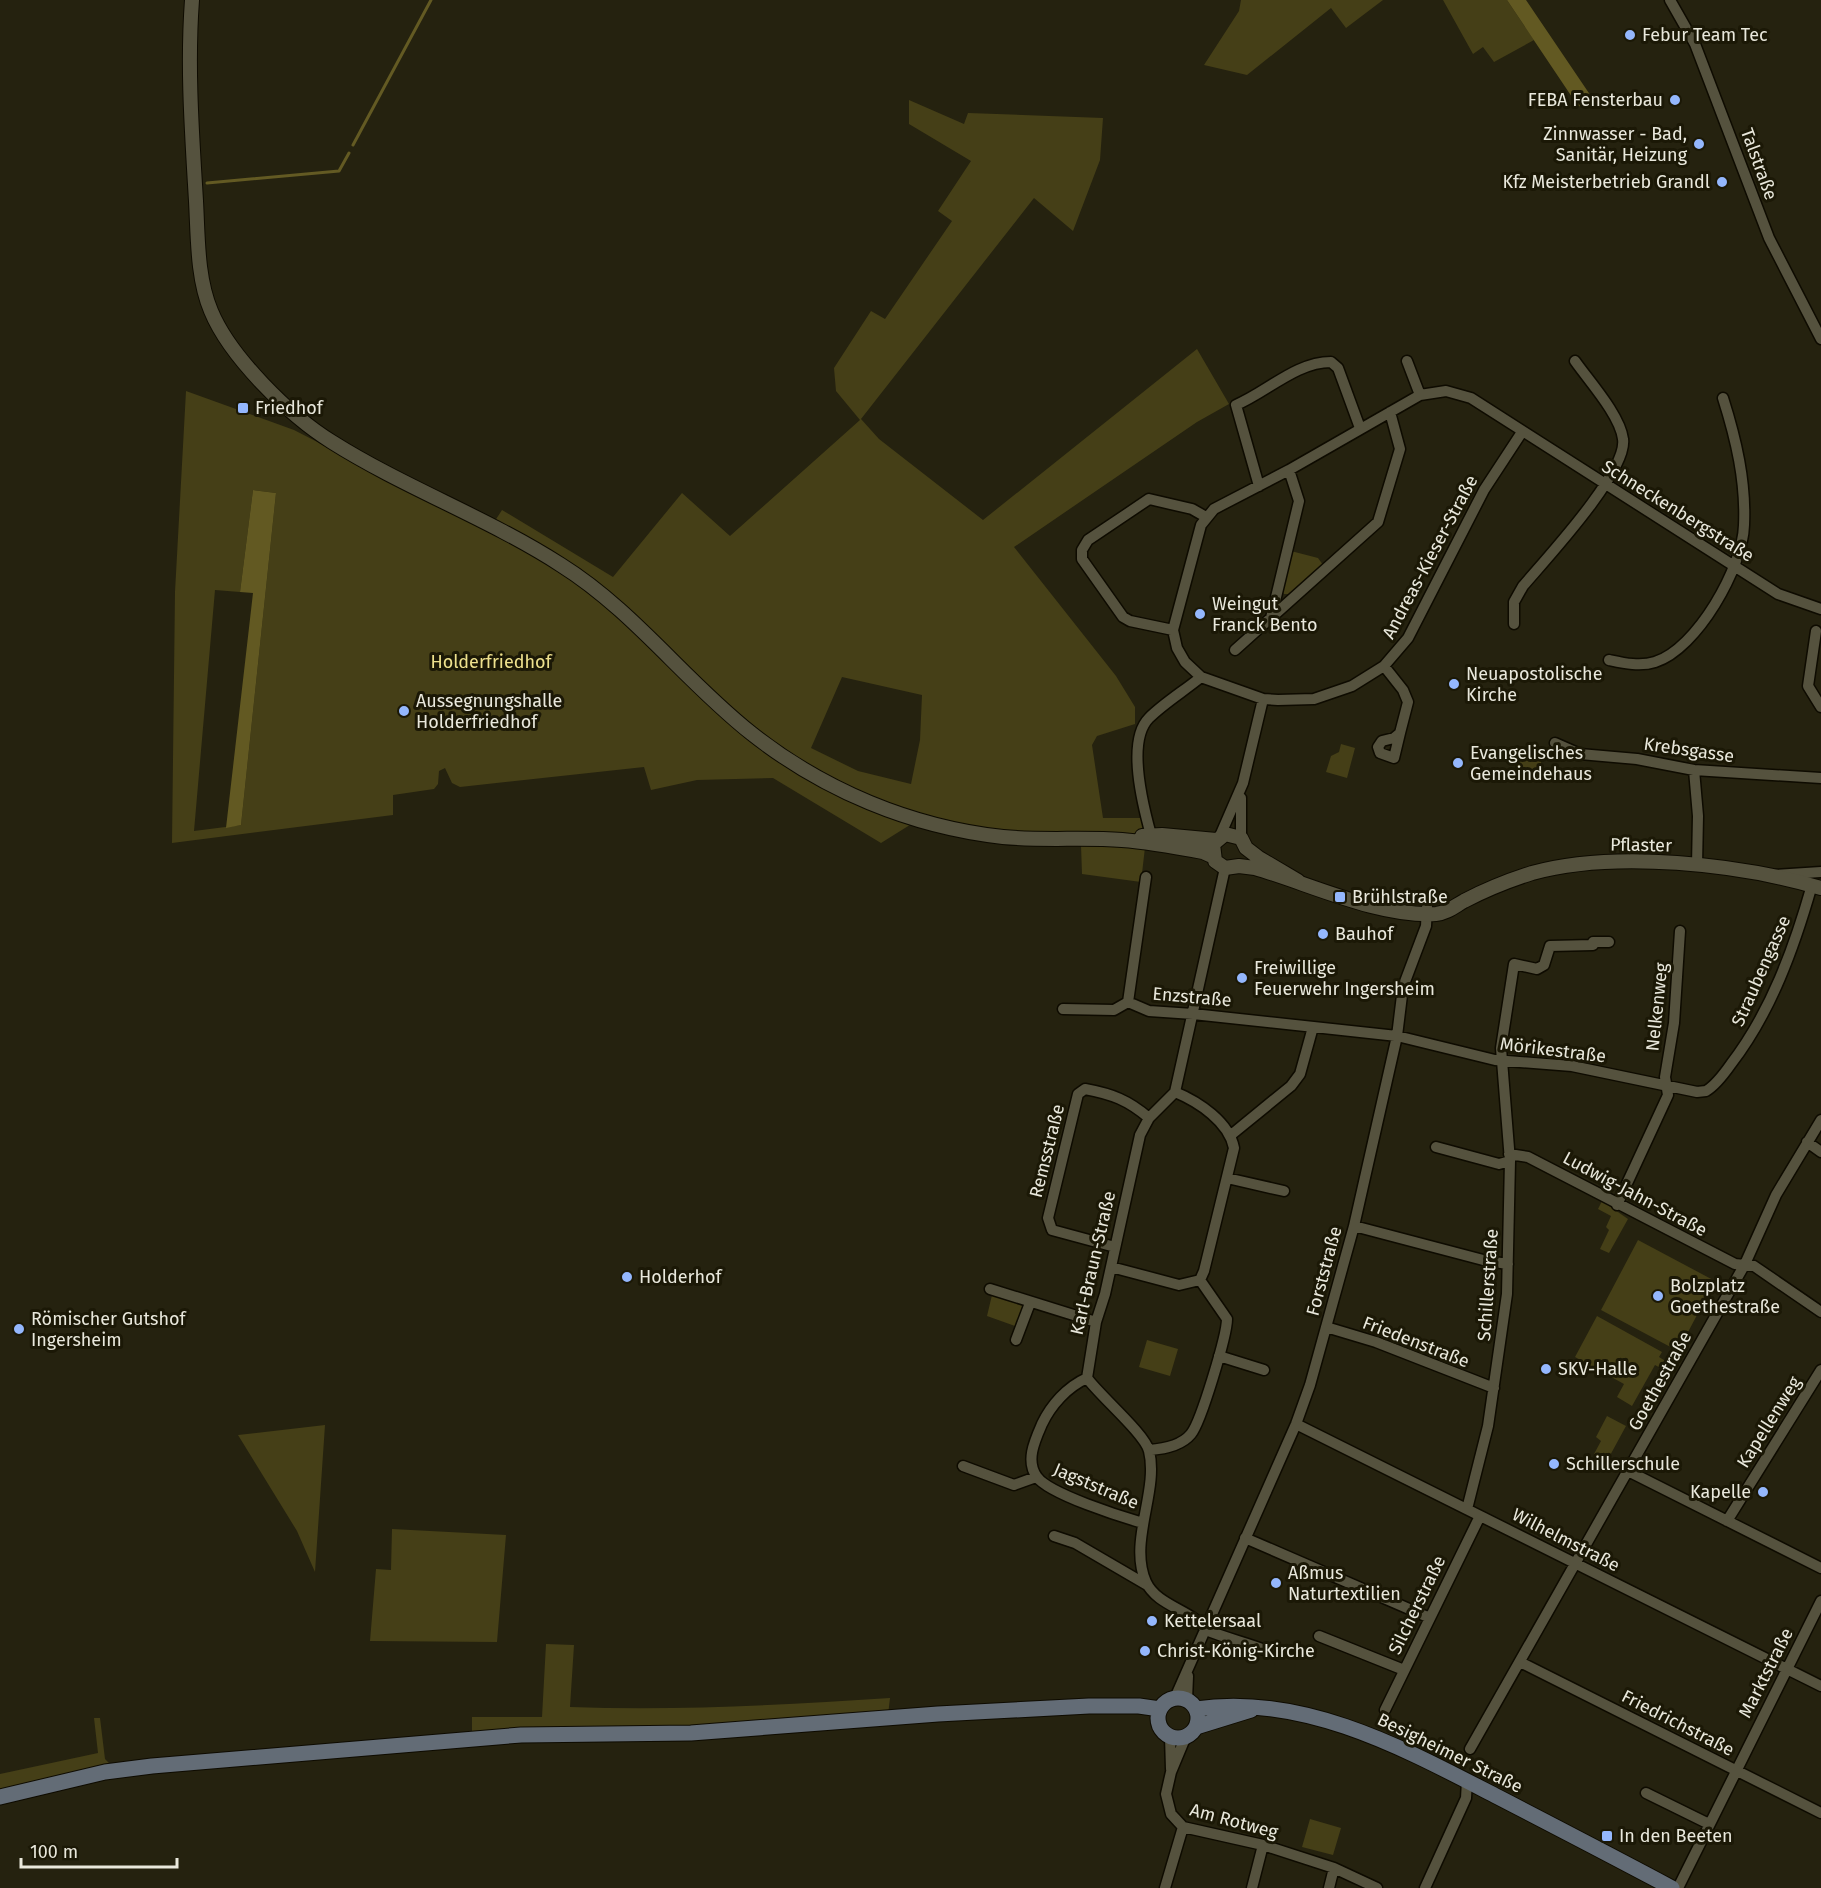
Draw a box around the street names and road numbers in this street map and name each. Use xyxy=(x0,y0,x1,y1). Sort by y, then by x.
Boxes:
street label: Talstraße xyxy=(1736,125,1782,203)
street label: Schneckenbergstraße xyxy=(1598,455,1758,567)
street label: Andreas-Kieser-Straße xyxy=(1378,471,1482,643)
street label: Krebsgasse xyxy=(1642,733,1736,767)
street label: Pflaster xyxy=(1610,833,1672,857)
street label: Straubengasse xyxy=(1727,912,1795,1030)
street label: Nelkenweg xyxy=(1641,961,1673,1052)
street label: Enzstraße xyxy=(1152,983,1232,1011)
street label: Mörikestraße xyxy=(1499,1033,1607,1067)
street label: Remsstraße xyxy=(1025,1102,1069,1200)
street label: Ludwig-Jahn-Straße xyxy=(1559,1147,1711,1241)
street label: Karl-Braun-Straße xyxy=(1066,1189,1120,1337)
street label: Forststraße xyxy=(1301,1224,1347,1318)
street label: Schillerstraße xyxy=(1473,1228,1503,1342)
street label: Friedenstraße xyxy=(1359,1312,1473,1372)
street label: Goethestraße xyxy=(1624,1328,1696,1434)
street label: Kapellenweg xyxy=(1732,1372,1806,1472)
street label: Jagststraße xyxy=(1050,1458,1142,1514)
street label: Wilhelmstraße xyxy=(1509,1503,1623,1577)
street label: Silcherstraße xyxy=(1384,1552,1450,1658)
street label: Marktstraße xyxy=(1734,1624,1798,1722)
street label: Friedrichstraße xyxy=(1618,1685,1738,1761)
street label: Besigheimer Straße xyxy=(1374,1708,1526,1798)
street label: Am Rotweg xyxy=(1188,1799,1281,1843)

